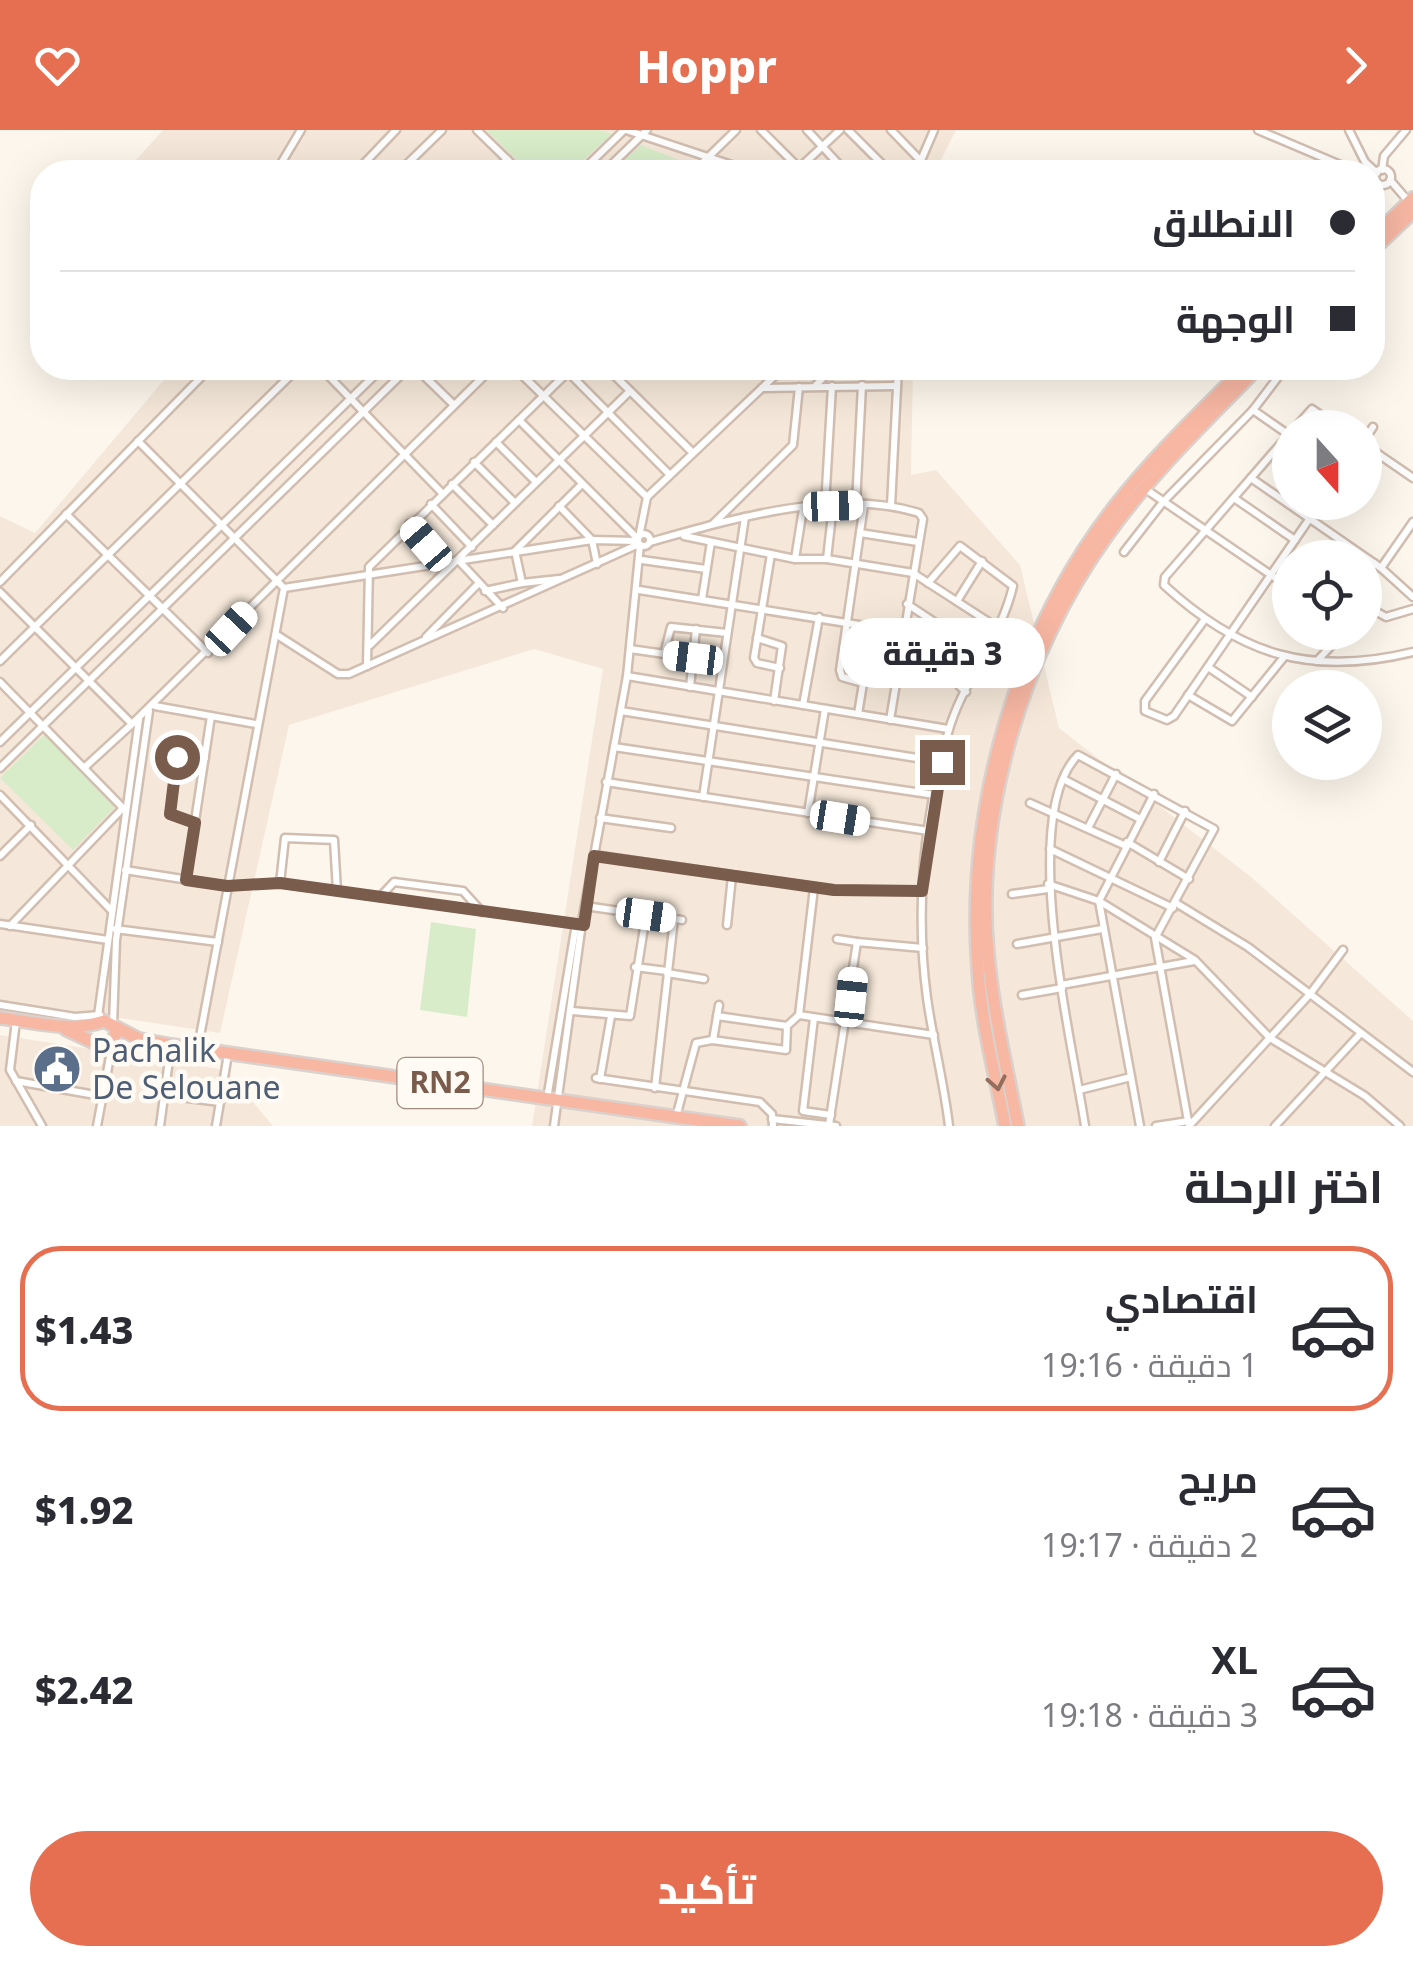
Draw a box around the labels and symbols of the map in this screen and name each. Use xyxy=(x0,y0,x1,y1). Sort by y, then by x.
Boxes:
north arrow xyxy=(1272,410,1382,520)
car xyxy=(802,490,864,522)
car xyxy=(395,512,457,576)
car xyxy=(200,597,262,661)
callout: 3 دقيقة xyxy=(840,617,1044,687)
car xyxy=(661,639,725,677)
route start xyxy=(155,735,200,780)
route end xyxy=(920,740,965,785)
car xyxy=(808,798,872,838)
car xyxy=(614,896,678,934)
car xyxy=(833,966,869,1028)
place label: Pachalik De Selouane xyxy=(92,1028,281,1108)
public building icon: Pachalik De Selouane xyxy=(31,1043,83,1095)
road number: RN2 xyxy=(398,1058,482,1108)
one-way arrow xyxy=(985,1074,1006,1091)

